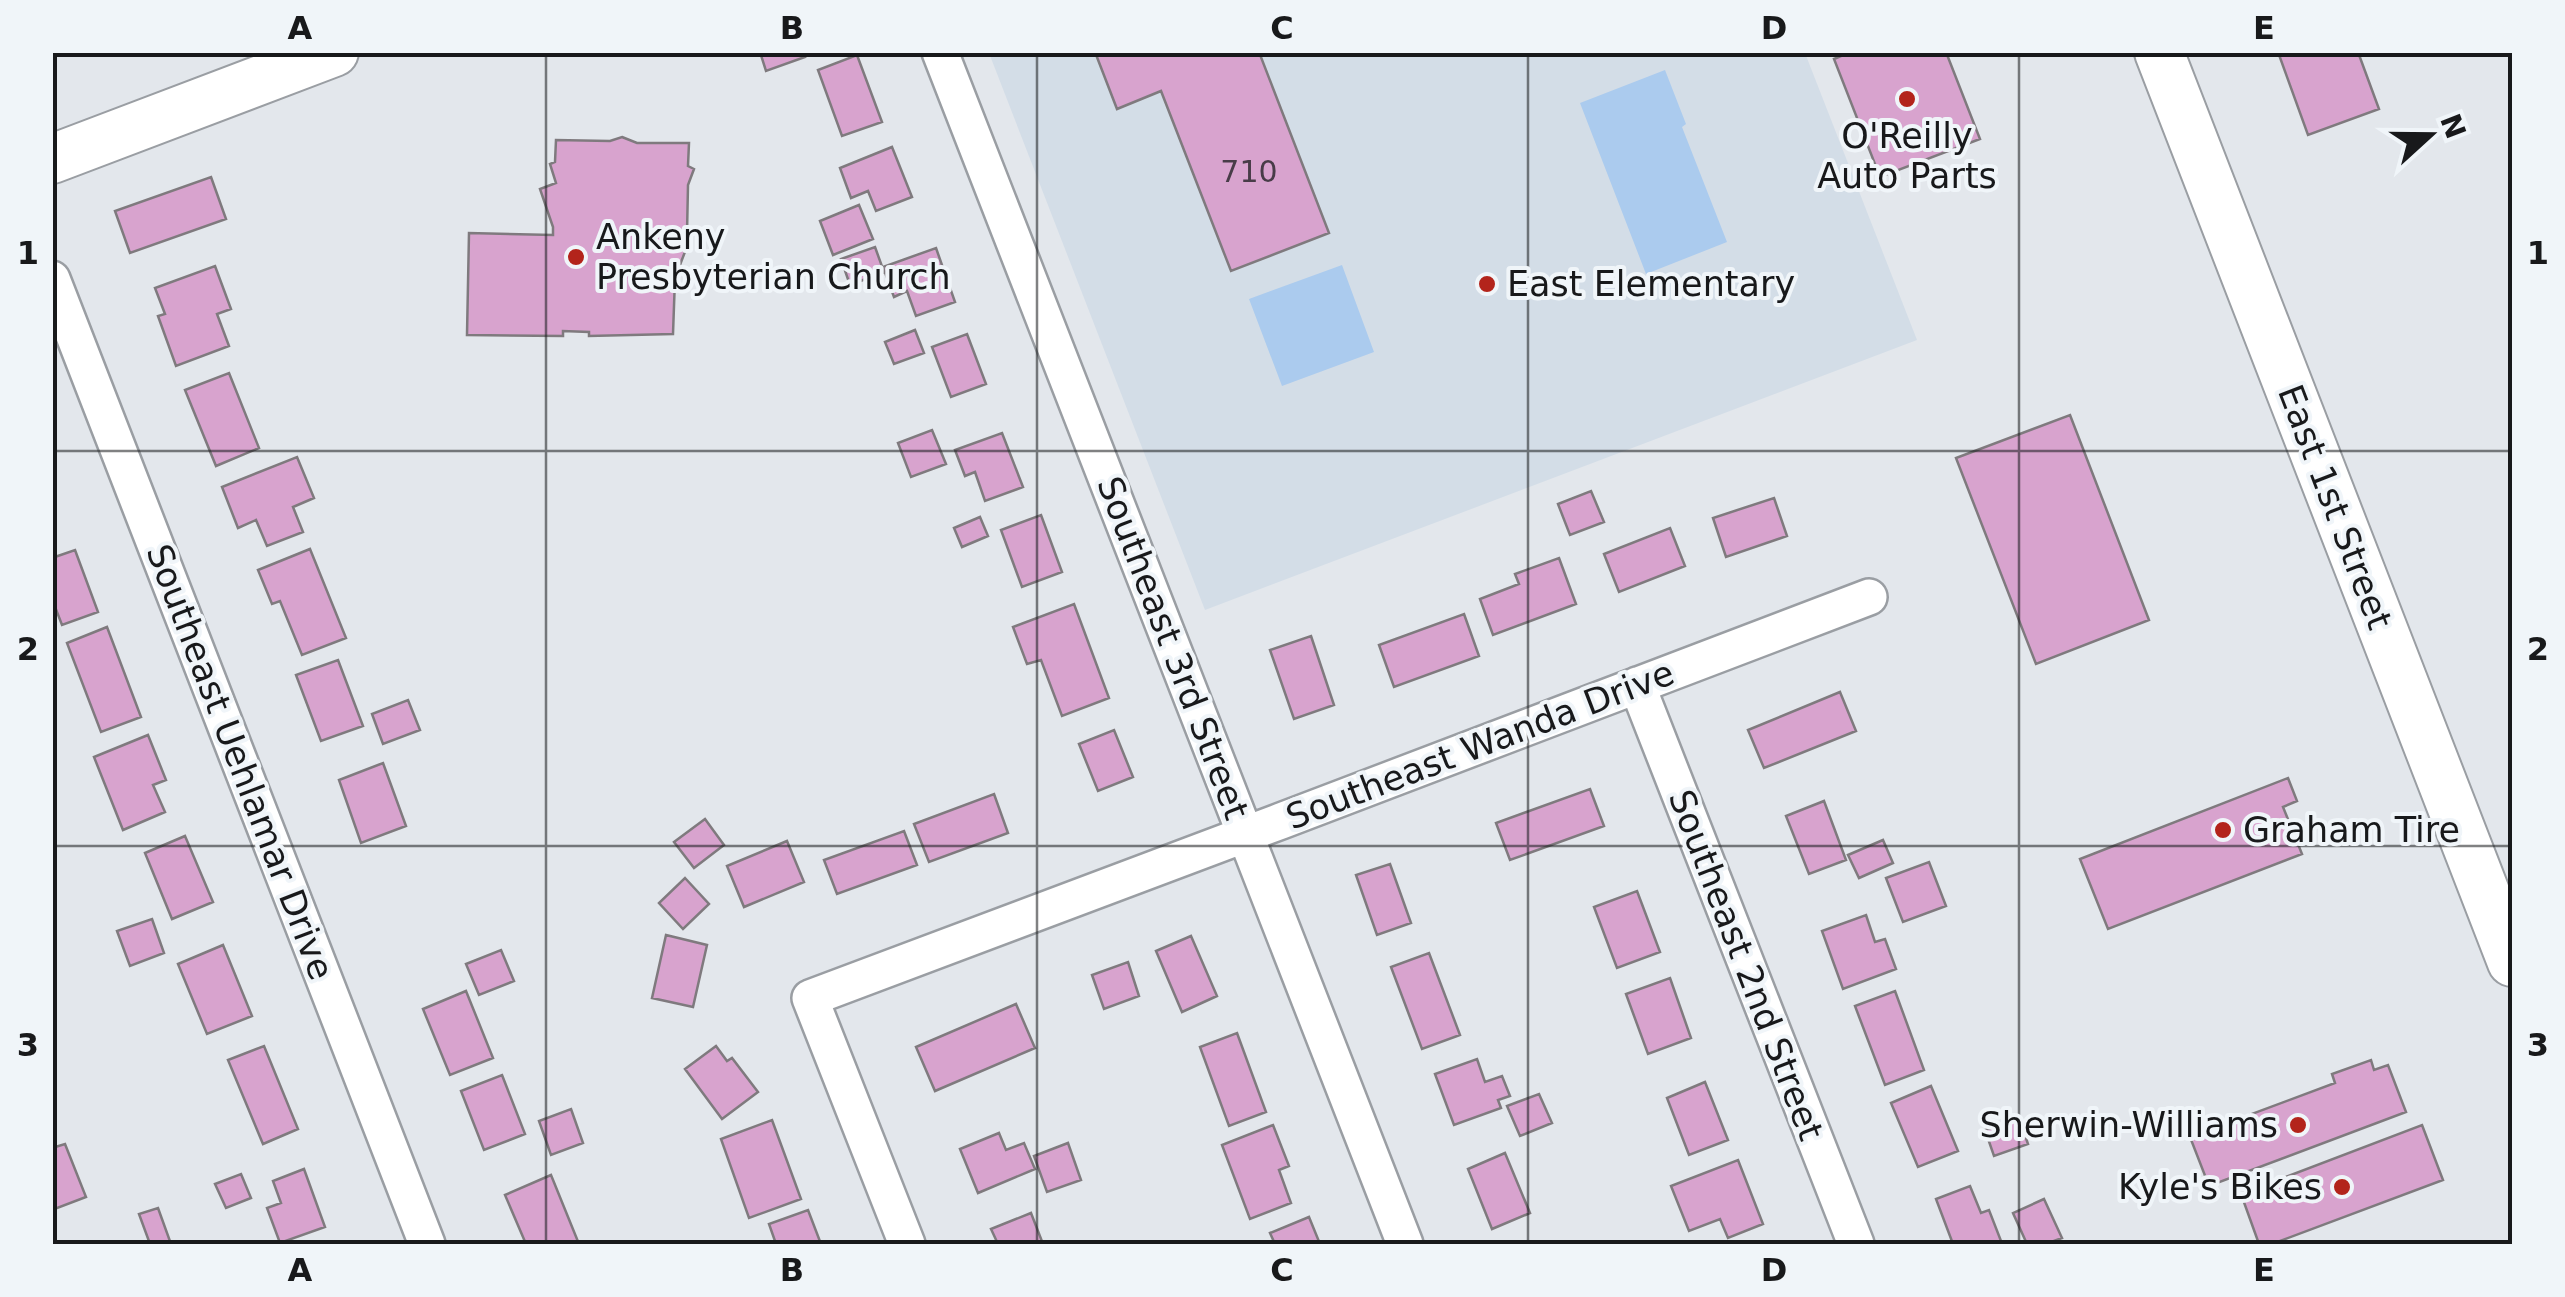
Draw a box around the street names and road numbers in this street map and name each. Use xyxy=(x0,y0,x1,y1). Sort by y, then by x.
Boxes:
street label: East 1st Street xyxy=(2270,379,2400,635)
street label: Southeast 3rd Street xyxy=(1089,471,1257,825)
street label: Southeast Uehlamar Drive xyxy=(138,539,342,985)
street label: Southeast Wanda Drive xyxy=(1281,653,1679,837)
street label: Southeast 2nd Street xyxy=(1661,784,1831,1146)

